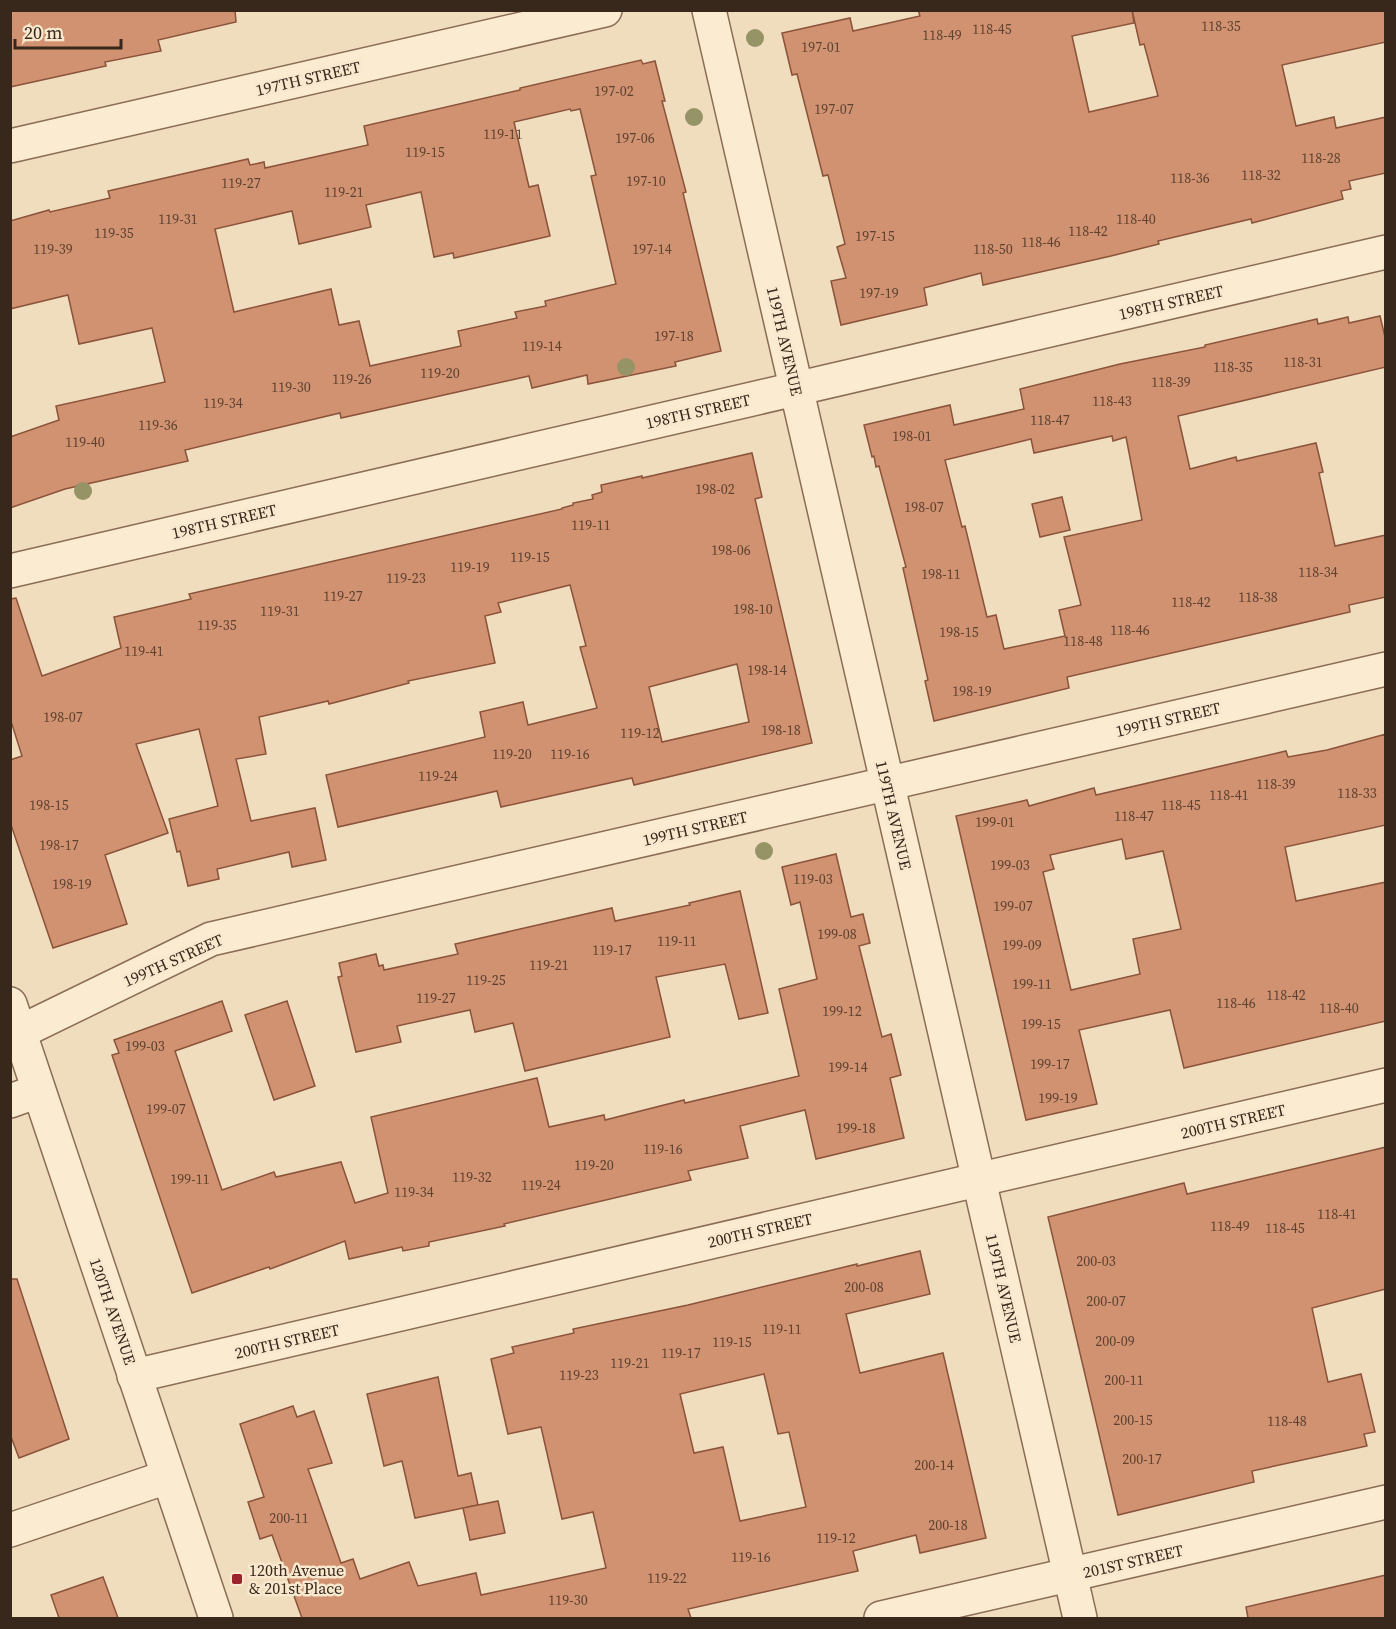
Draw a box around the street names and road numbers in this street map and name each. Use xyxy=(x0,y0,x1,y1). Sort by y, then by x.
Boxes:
street label: 197TH STREET xyxy=(253,55,363,101)
street label: 198TH STREET xyxy=(1116,279,1226,325)
street label: 119TH AVENUE xyxy=(762,284,808,398)
street label: 198TH STREET xyxy=(643,388,753,434)
street label: 198TH STREET xyxy=(169,498,279,544)
street label: 199TH STREET xyxy=(1113,696,1223,742)
street label: 119TH AVENUE xyxy=(871,758,917,872)
street label: 199TH STREET xyxy=(640,805,750,851)
street label: 199TH STREET xyxy=(120,928,227,992)
street label: 200TH STREET xyxy=(1178,1098,1288,1144)
street label: 200TH STREET xyxy=(705,1207,815,1253)
street label: 119TH AVENUE xyxy=(981,1231,1027,1345)
street label: 120TH AVENUE xyxy=(84,1255,142,1368)
street label: 200TH STREET xyxy=(232,1318,342,1364)
street label: 201ST STREET xyxy=(1081,1539,1186,1583)

